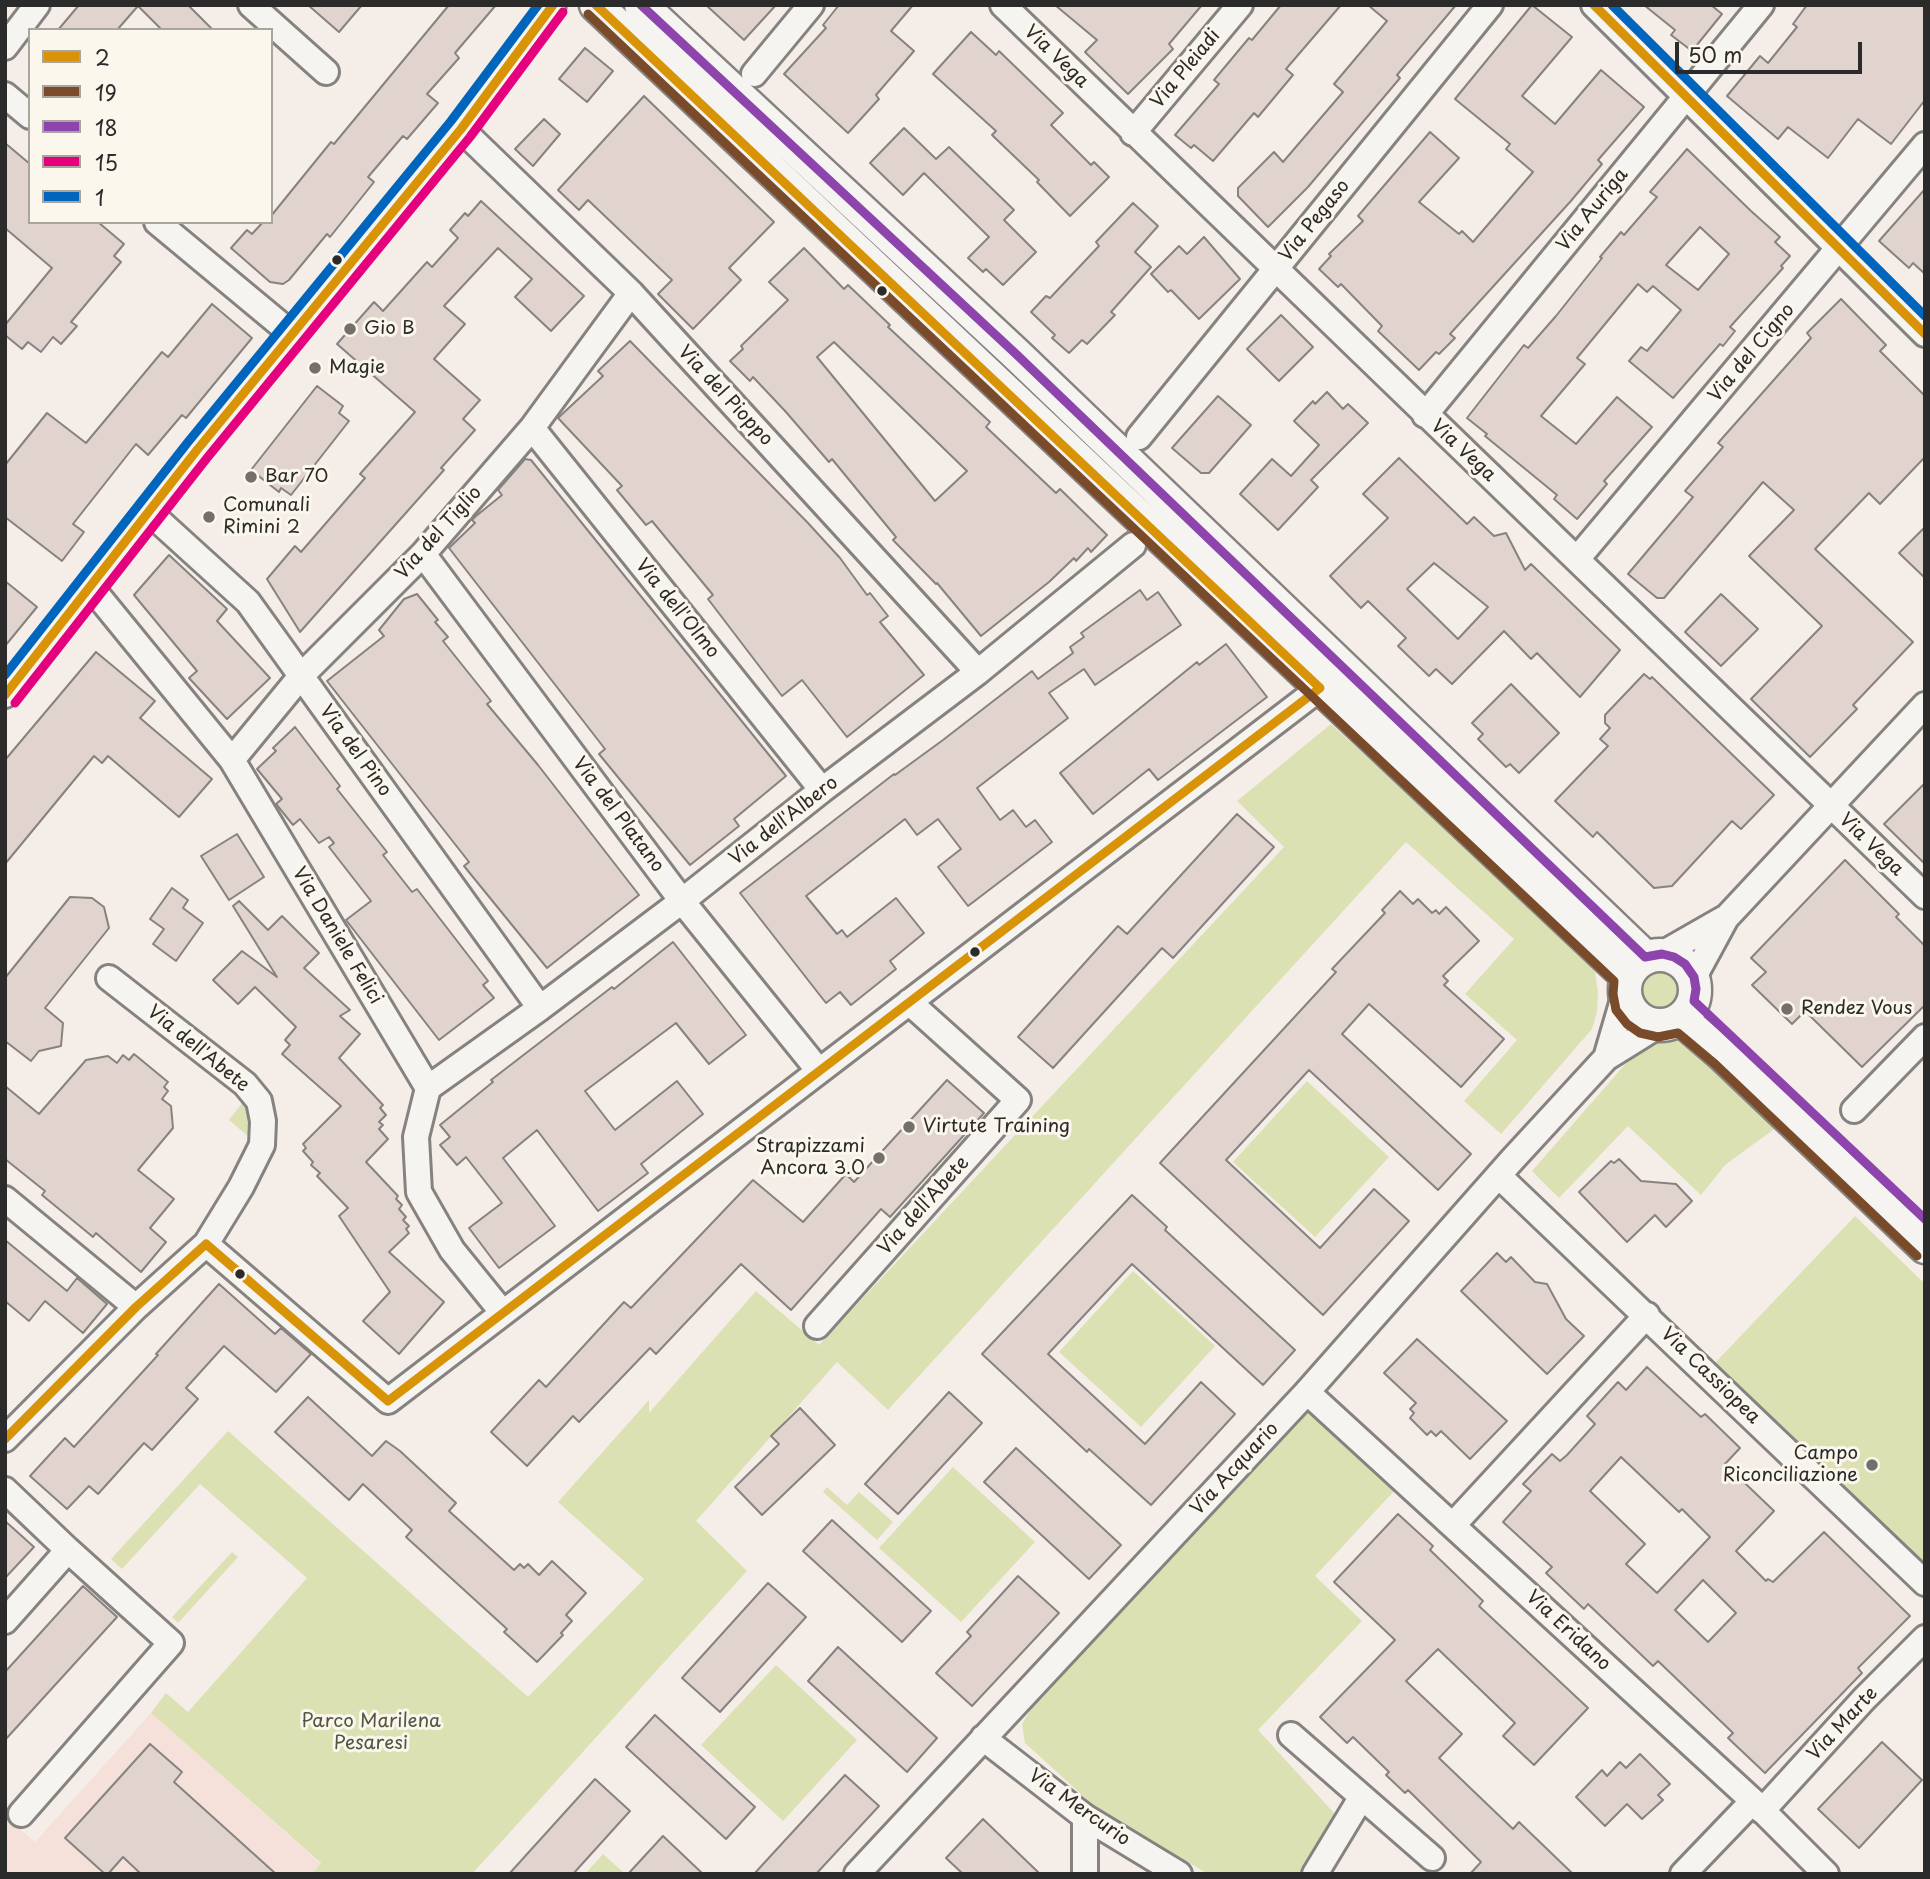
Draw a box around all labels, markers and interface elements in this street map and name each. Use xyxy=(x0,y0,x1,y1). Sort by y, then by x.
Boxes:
street label: Via Vega xyxy=(1019,21,1093,93)
street label: Via Pleiadi xyxy=(1146,25,1226,113)
legend xyxy=(28,28,273,224)
scale bar xyxy=(1678,28,1865,72)
text: 50 m xyxy=(1688,38,1742,70)
text: 2 xyxy=(95,41,110,73)
text: 19 xyxy=(95,76,117,108)
text: 18 xyxy=(95,111,118,143)
text: 15 xyxy=(95,146,118,178)
street label: Via Auriga xyxy=(1553,164,1633,256)
street label: Via Pegaso xyxy=(1275,175,1355,267)
text: 1 xyxy=(95,181,104,213)
unlabelled marker xyxy=(330,253,344,267)
unlabelled marker xyxy=(875,284,889,298)
street label: Via del Cigno xyxy=(1704,299,1800,407)
place label: Gio B xyxy=(364,318,415,340)
marker: Gio B xyxy=(342,321,358,337)
street label: Via del Pioppo xyxy=(673,341,777,451)
place label: Magie xyxy=(329,357,385,379)
marker: Magie xyxy=(307,360,323,376)
street label: Via Vega xyxy=(1426,415,1500,487)
place label: Bar 70 xyxy=(265,466,328,488)
marker: Bar 70 xyxy=(243,469,259,485)
street label: Via del Tiglio xyxy=(391,482,487,584)
place label: Comunali Rimini 2 xyxy=(223,495,310,539)
marker: Comunali Rimini 2 xyxy=(201,509,217,525)
street label: Via dell'Olmo xyxy=(630,555,724,663)
street label: Via del Pino xyxy=(314,701,396,801)
street label: Via del Platano xyxy=(567,753,669,877)
street label: Via dell'Albero xyxy=(725,772,843,870)
street label: Via Vega xyxy=(1834,809,1908,881)
street label: Via Daniele Felici xyxy=(287,863,387,1009)
unlabelled marker xyxy=(968,945,982,959)
place label: Rendez Vous xyxy=(1801,998,1912,1020)
street label: Via dell'Abete xyxy=(142,1001,254,1097)
marker: Rendez Vous xyxy=(1779,1001,1795,1017)
place label: Virtute Training xyxy=(923,1116,1070,1138)
marker: Virtute Training xyxy=(901,1119,917,1135)
place label: Strapizzami Ancora 3.0 xyxy=(756,1136,865,1180)
marker: Strapizzami Ancora 3.0 xyxy=(871,1150,887,1166)
street label: Via dell'Abete xyxy=(874,1152,974,1260)
unlabelled marker xyxy=(233,1267,247,1281)
street label: Via Cassiopea xyxy=(1656,1323,1764,1429)
street label: Via Acquario xyxy=(1186,1418,1284,1520)
place label: Campo Riconciliazione xyxy=(1723,1443,1858,1487)
marker: Campo Riconciliazione xyxy=(1864,1457,1880,1473)
street label: Via Eridano xyxy=(1521,1586,1615,1676)
street label: Via Marte xyxy=(1803,1683,1883,1765)
park label: Parco Marilena Pesaresi xyxy=(301,1711,441,1755)
street label: Via Mercurio xyxy=(1024,1765,1134,1851)

